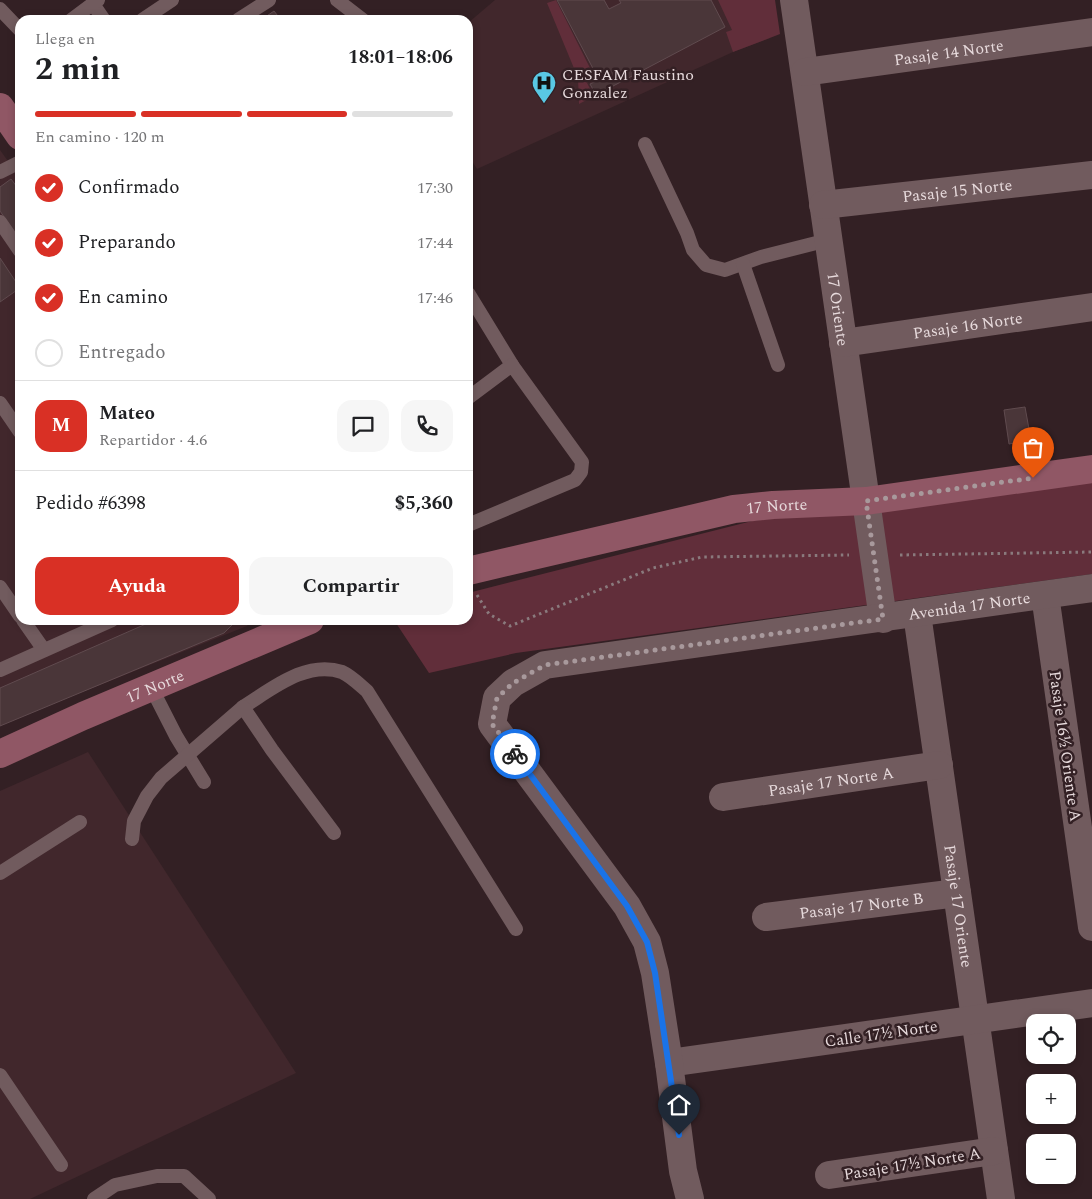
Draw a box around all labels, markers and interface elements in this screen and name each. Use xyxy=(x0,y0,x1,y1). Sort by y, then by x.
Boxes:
text: Llega en xyxy=(35,27,95,51)
street label: Pasaje 14 Norte xyxy=(892,33,1005,72)
text: 18:01–18:06 xyxy=(348,43,453,72)
text: 2 min xyxy=(35,45,120,94)
place label: CESFAM Faustino Gonzalez xyxy=(562,63,694,105)
hospital icon: CESFAM Faustino Gonzalez xyxy=(531,70,557,104)
text: En camino · 120 m xyxy=(35,125,165,149)
text: Confirmado xyxy=(78,173,179,202)
street label: Pasaje 15 Norte xyxy=(901,173,1014,209)
icon: check xyxy=(35,174,63,202)
text: 17:30 xyxy=(417,176,453,200)
text: Preparando xyxy=(78,228,176,257)
icon: check xyxy=(35,229,63,257)
text: 17:44 xyxy=(417,231,453,255)
street label: 17 Oriente xyxy=(820,270,855,348)
text: En camino xyxy=(78,283,168,312)
icon: check xyxy=(35,284,63,312)
text: 17:46 xyxy=(417,286,453,310)
street label: Pasaje 16 Norte xyxy=(911,306,1024,346)
text: Entregado xyxy=(78,338,165,367)
text: Mateo xyxy=(99,399,155,428)
button: chat xyxy=(337,400,389,452)
button: phone xyxy=(401,400,453,452)
text: M xyxy=(52,411,70,440)
pin xyxy=(1012,427,1054,478)
text: Repartidor · 4.6 xyxy=(99,428,207,452)
icon: bag xyxy=(1019,434,1047,462)
text: Pedido #6398 xyxy=(35,489,146,518)
text: $5,360 xyxy=(395,489,453,518)
street label: 17 Norte xyxy=(745,493,808,521)
button: Ayuda xyxy=(35,557,239,615)
button: Compartir xyxy=(249,557,453,615)
street label: Avenida 17 Norte xyxy=(907,586,1032,627)
street label: 17 Norte xyxy=(122,664,188,710)
street label: Pasaje 16½ Oriente A xyxy=(1043,669,1087,823)
courier xyxy=(490,729,540,779)
icon: bike xyxy=(501,740,529,768)
street label: Pasaje 17 Norte A xyxy=(767,761,895,803)
street label: Pasaje 17 Oriente xyxy=(937,843,979,969)
street label: Pasaje 17 Norte B xyxy=(798,886,925,926)
street label: Calle 17½ Norte xyxy=(823,1014,939,1054)
map controls xyxy=(1026,1014,1076,1184)
button: locate xyxy=(1026,1014,1076,1064)
button: + xyxy=(1026,1074,1076,1124)
pin xyxy=(658,1084,700,1135)
icon: home xyxy=(665,1091,693,1119)
button: − xyxy=(1026,1134,1076,1184)
street label: Pasaje 17½ Norte A xyxy=(842,1141,982,1187)

